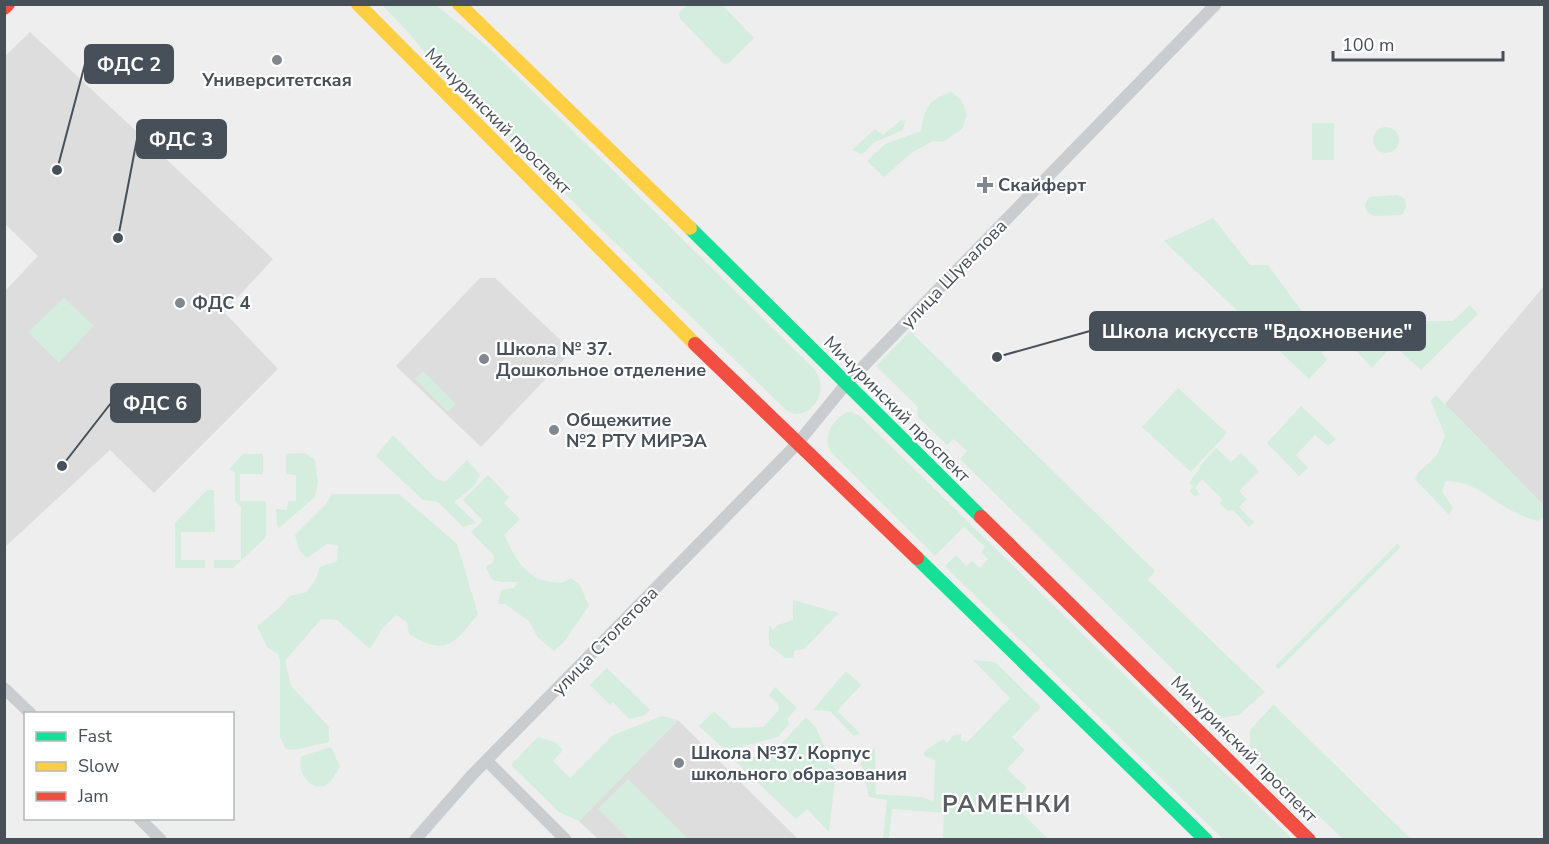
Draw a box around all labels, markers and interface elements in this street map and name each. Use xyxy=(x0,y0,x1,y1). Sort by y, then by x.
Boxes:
scale bar xyxy=(1333,24,1502,62)
text: 100 m xyxy=(1342,33,1394,57)
street label: Мичуринский проспект xyxy=(419,42,577,200)
callout: ФДС 2 xyxy=(85,45,173,83)
text: ФДС 2 xyxy=(97,51,161,78)
marker: Университетская xyxy=(270,53,284,67)
place label: Университетская xyxy=(201,68,352,92)
callout: ФДС 3 xyxy=(137,120,226,158)
text: ФДС 3 xyxy=(149,126,213,153)
place label: Скайферт xyxy=(998,173,1086,197)
marker: Скайферт xyxy=(976,176,994,194)
street label: улица Шувалова xyxy=(896,214,1012,334)
place label: ФДС 4 xyxy=(192,291,250,315)
marker: ФДС 4 xyxy=(173,296,187,310)
callout: Школа искусств "Вдохновение" xyxy=(1090,312,1425,350)
text: Школа искусств "Вдохновение" xyxy=(1102,318,1412,345)
street label: Мичуринский проспект xyxy=(818,330,976,488)
place label: Школа № 37. Дошкольное отделение xyxy=(496,337,706,382)
marker: Школа № 37. Дошкольное отделение xyxy=(477,352,491,366)
callout: ФДС 6 xyxy=(111,384,200,422)
text: ФДС 6 xyxy=(123,390,187,417)
place label: Общежитие №2 РТУ МИРЭА xyxy=(566,408,708,453)
marker: Общежитие №2 РТУ МИРЭА xyxy=(547,423,561,437)
street label: улица Столетова xyxy=(547,581,663,701)
street label: Мичуринский проспект xyxy=(1165,670,1323,828)
legend xyxy=(24,712,234,820)
text: Fast xyxy=(78,724,113,748)
place label: Школа №37. Корпус школьного образования xyxy=(691,741,907,786)
text: Slow xyxy=(78,754,119,778)
marker: Школа №37. Корпус школьного образования xyxy=(672,756,686,770)
text: Jam xyxy=(77,784,109,808)
district label: РАМЕНКИ xyxy=(942,788,1072,820)

